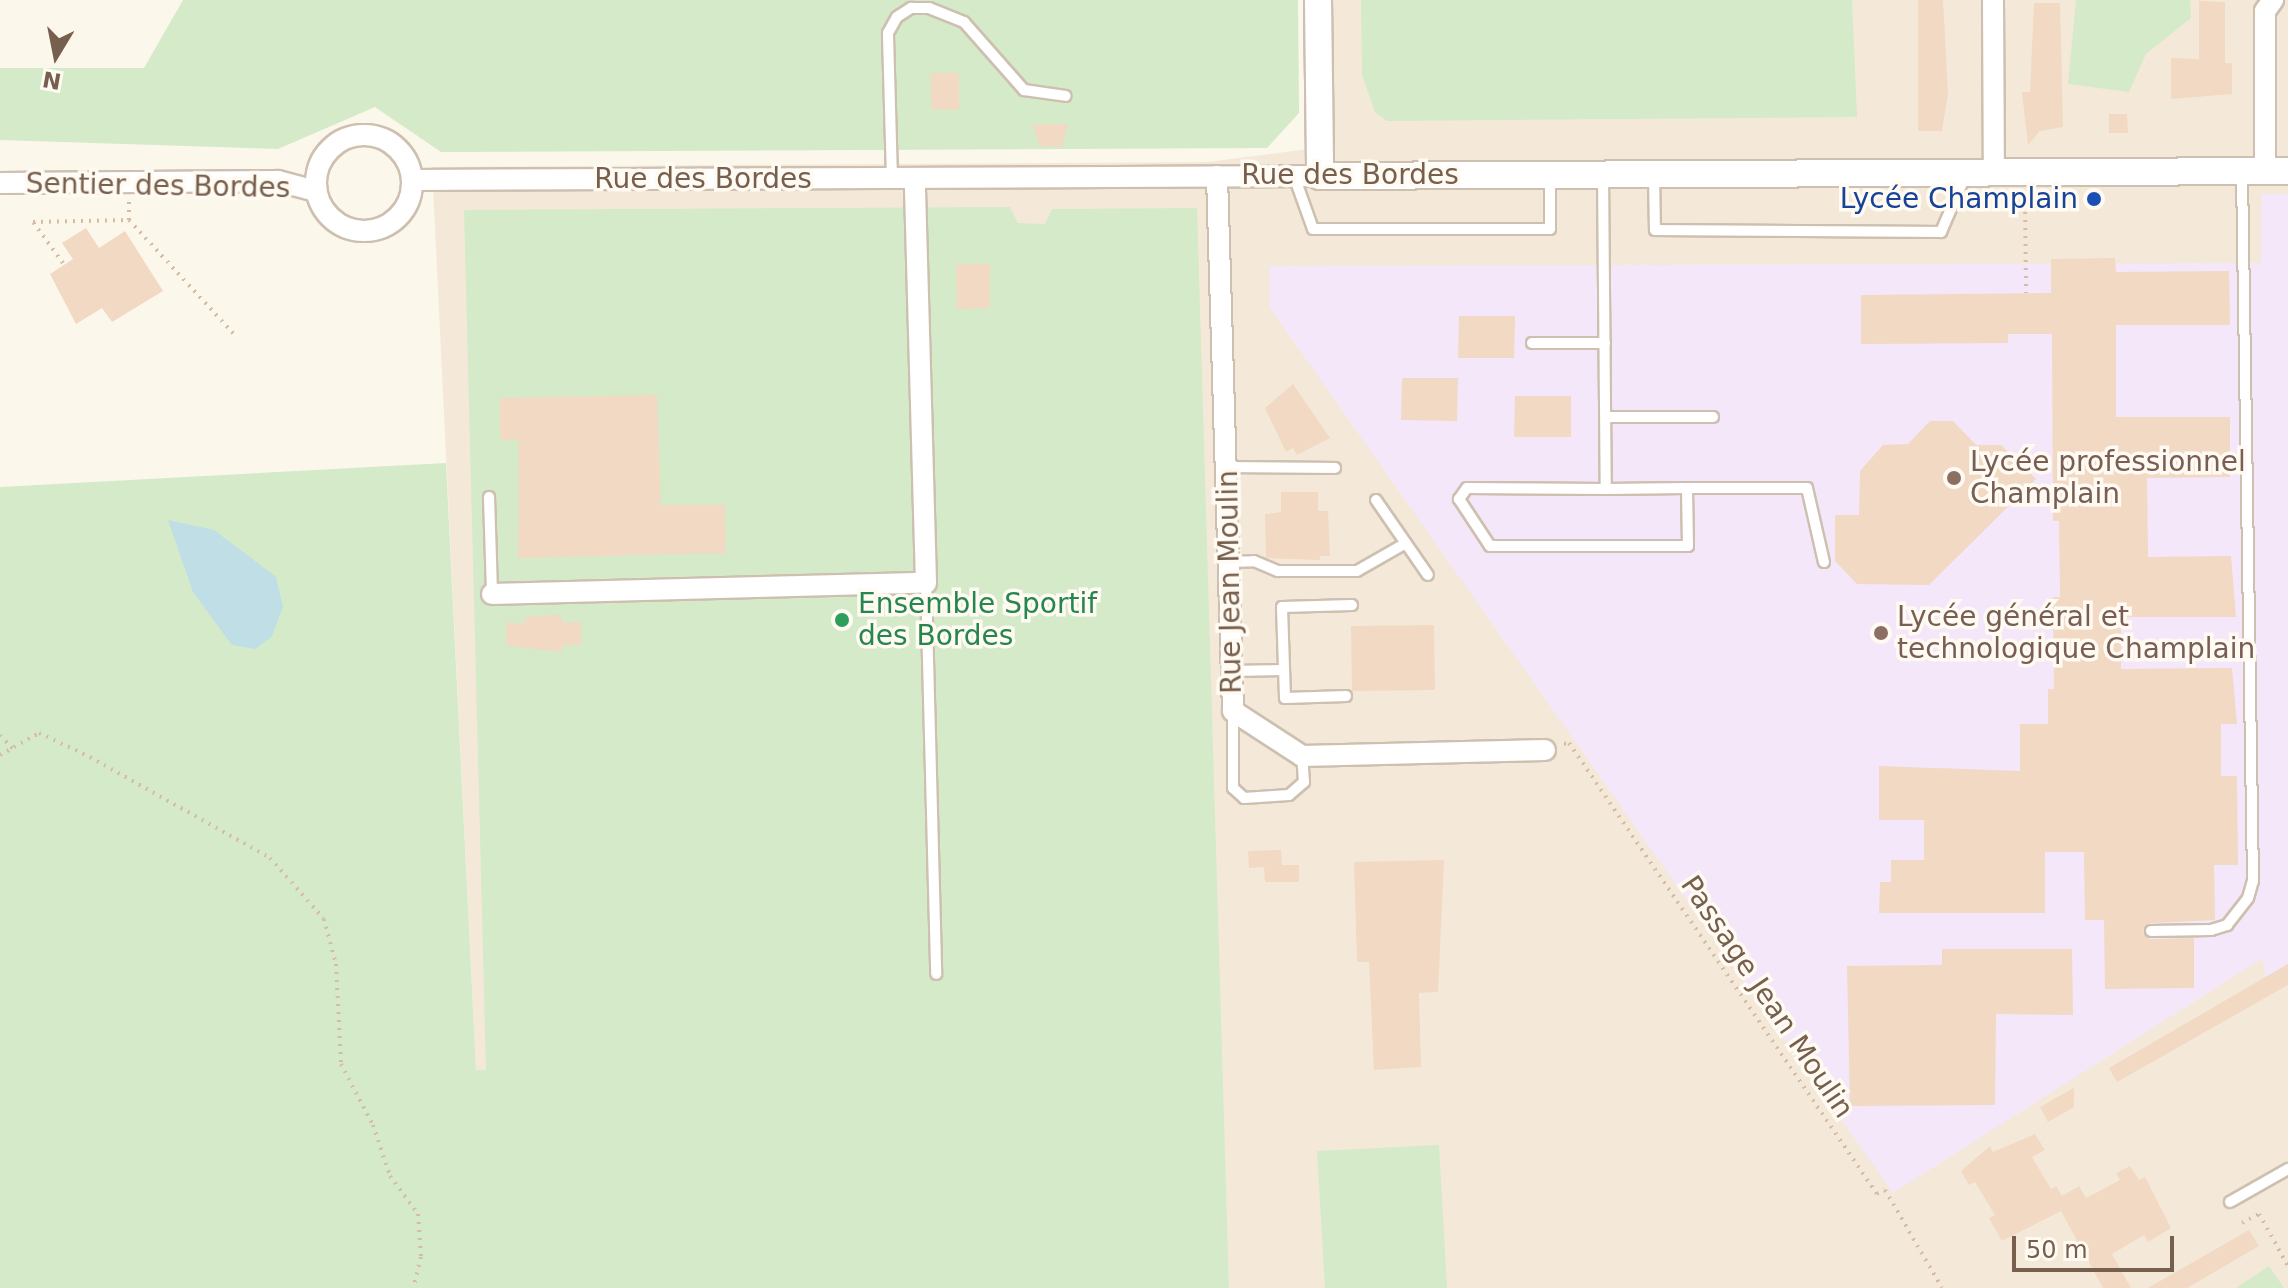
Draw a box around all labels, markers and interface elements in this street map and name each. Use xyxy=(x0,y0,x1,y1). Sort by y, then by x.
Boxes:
north arrow xyxy=(16,16,96,96)
text: N xyxy=(41,66,63,94)
street label: Rue des Bordes xyxy=(1241,158,1459,192)
street label: Rue des Bordes xyxy=(594,162,812,196)
street label: Sentier des Bordes xyxy=(25,167,291,205)
place label: Lycée Champlain xyxy=(1840,182,2078,216)
marker: Lycée Champlain xyxy=(2085,190,2103,208)
place label: Lycée professionnel Champlain xyxy=(1970,445,2246,511)
marker: Lycée professionnel Champlain xyxy=(1945,469,1963,487)
street label: Rue Jean Moulin xyxy=(1211,470,1249,694)
place label: Ensemble Sportif des Bordes xyxy=(858,587,1097,653)
place label: Lycée général et technologique Champlain xyxy=(1897,600,2255,666)
marker: Ensemble Sportif des Bordes xyxy=(833,611,851,629)
marker: Lycée général et technologique Champlain xyxy=(1872,624,1890,642)
street label: Passage Jean Moulin xyxy=(1673,870,1861,1124)
scale bar xyxy=(2016,1220,2178,1270)
text: 50 m xyxy=(2026,1236,2088,1264)

